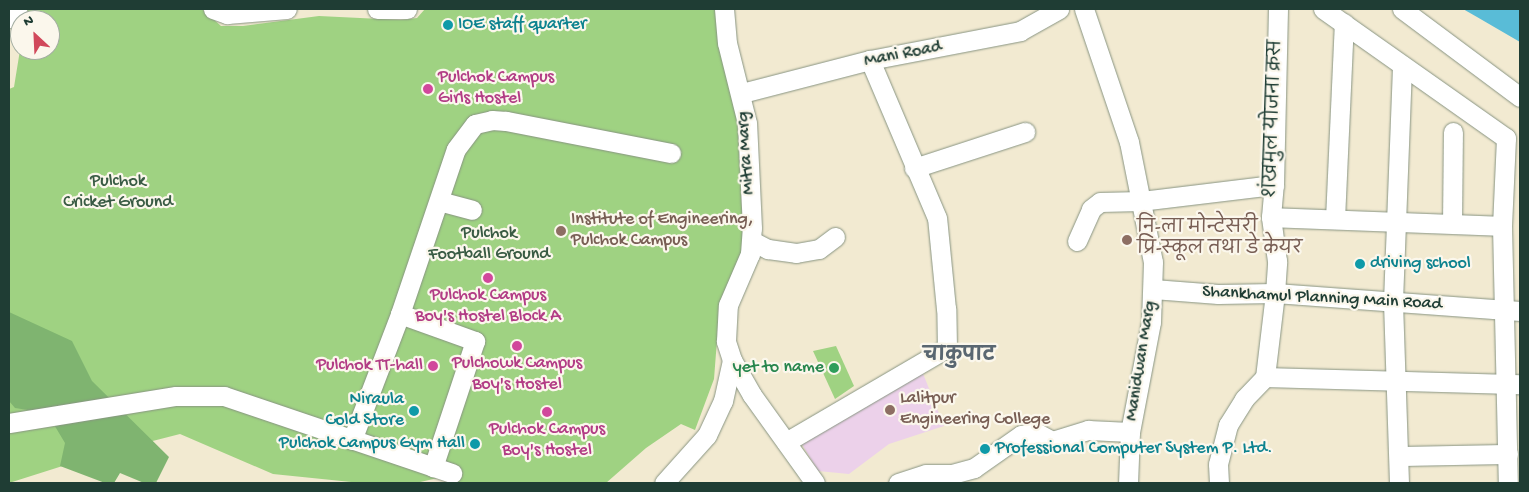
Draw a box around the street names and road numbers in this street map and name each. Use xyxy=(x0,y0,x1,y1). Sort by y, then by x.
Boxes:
street label: Mani Road xyxy=(862,37,944,73)
street label: शंखमुल योजना क्रस xyxy=(1261,40,1289,198)
street label: Mitra Marg xyxy=(733,111,761,195)
street label: Shankhamul Planning Main Road xyxy=(1202,282,1442,316)
street label: Manidwan Marg xyxy=(1122,299,1162,423)

